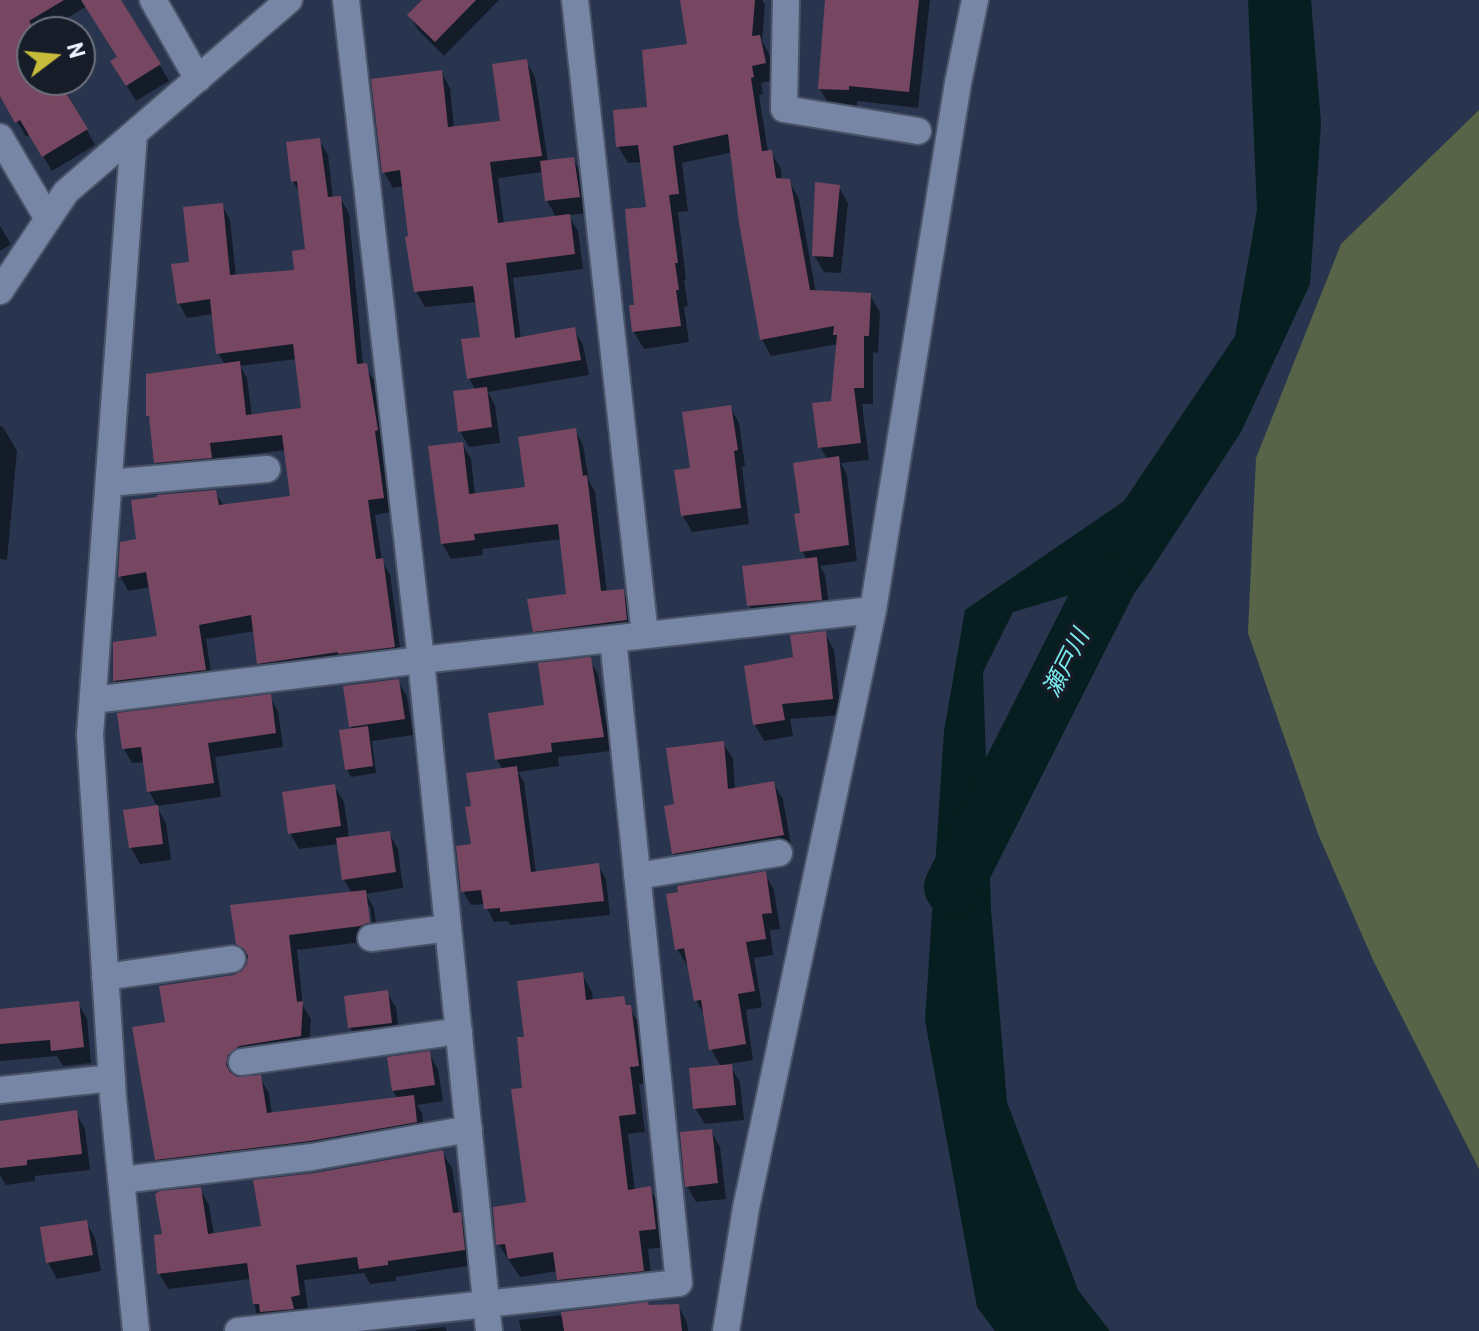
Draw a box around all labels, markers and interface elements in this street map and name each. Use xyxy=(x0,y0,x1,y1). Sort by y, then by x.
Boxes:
north arrow xyxy=(16,16,96,96)
text: N xyxy=(63,39,92,61)
water label: 瀬戸川 xyxy=(1037,624,1095,702)

